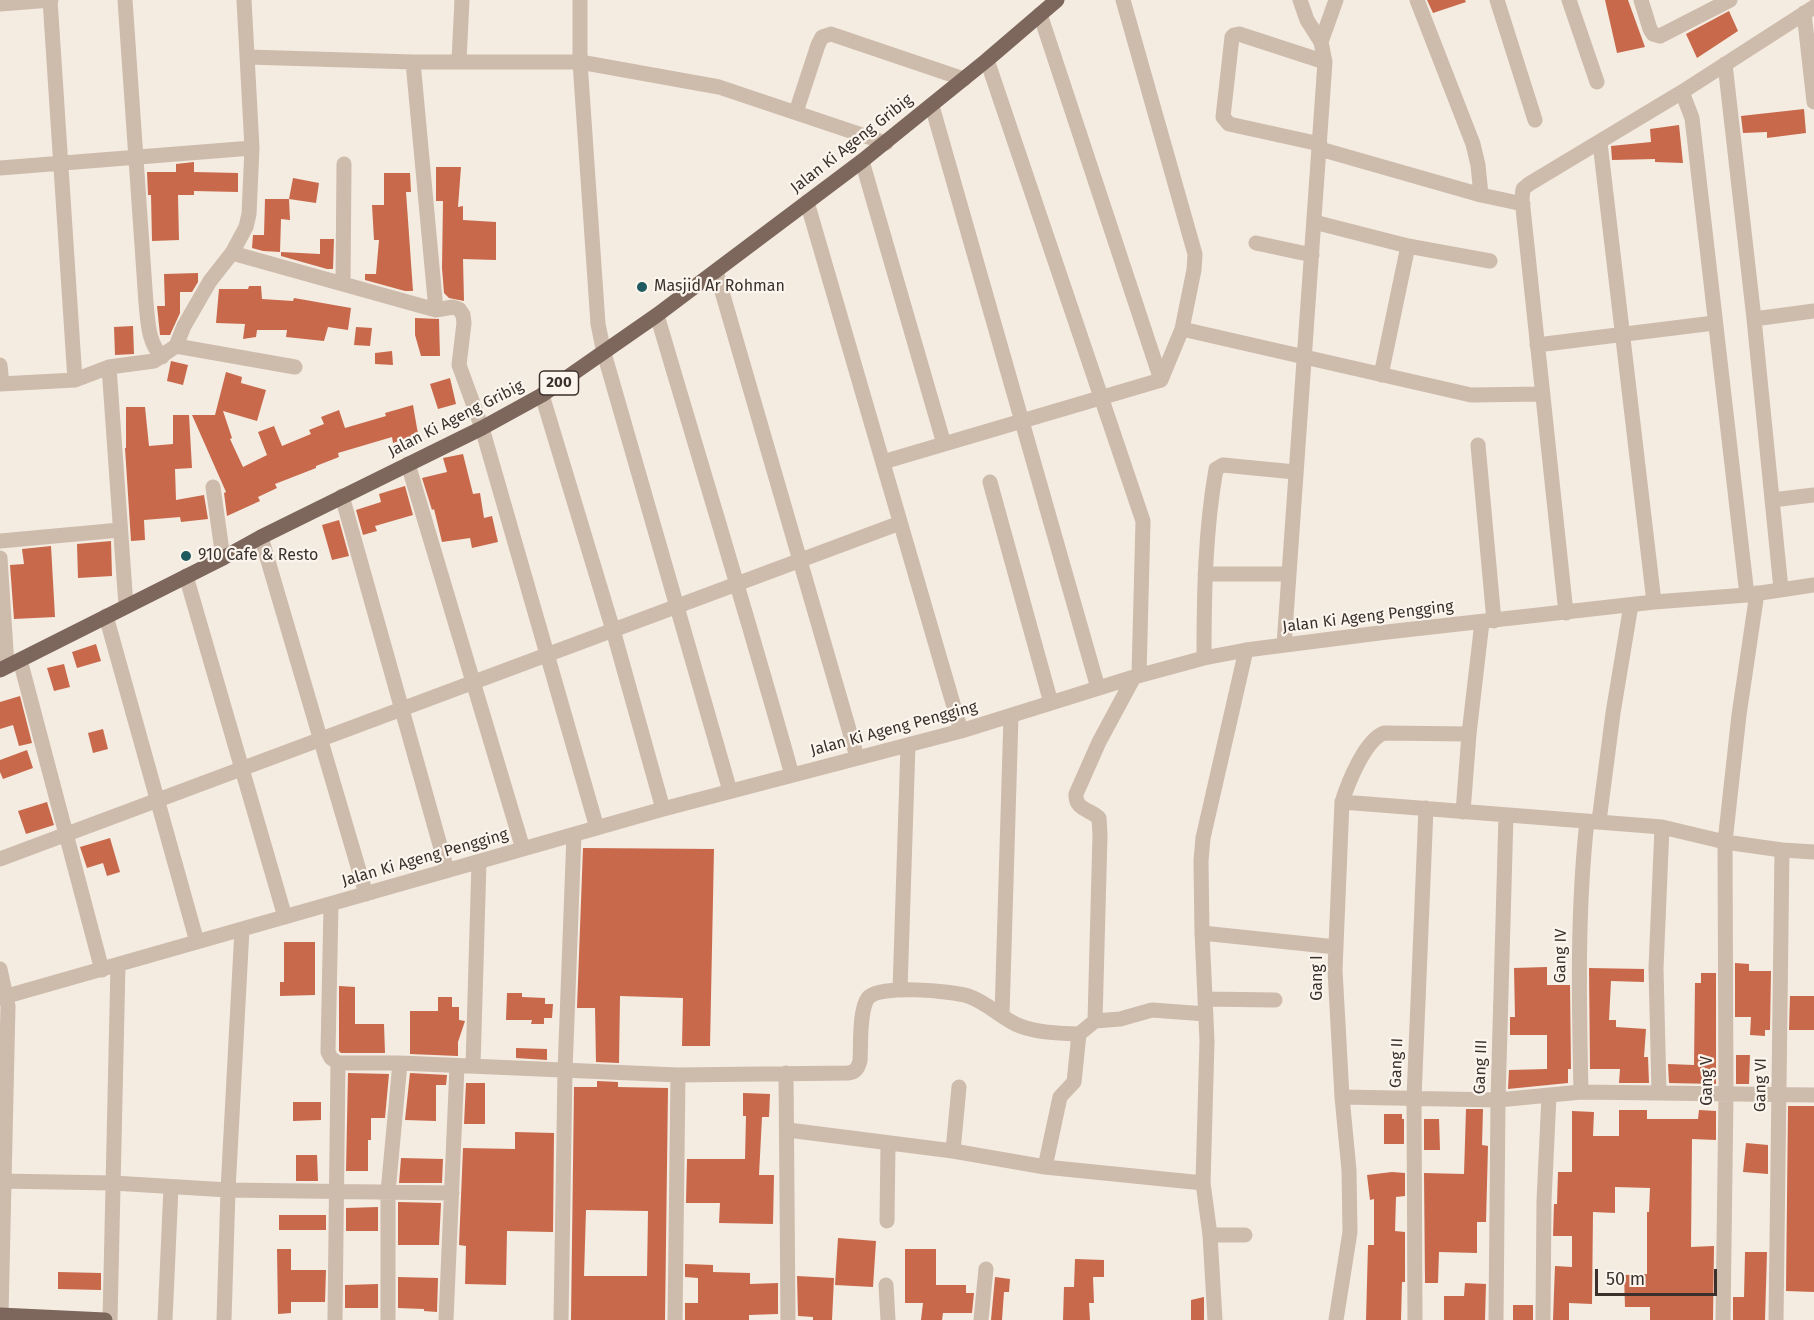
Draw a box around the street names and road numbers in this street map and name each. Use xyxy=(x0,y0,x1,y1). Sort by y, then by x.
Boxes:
street label: Jalan Ki Ageng Gribig xyxy=(787,90,917,198)
road number: 200 xyxy=(540,371,578,395)
street label: Jalan Ki Ageng Gribig xyxy=(385,377,527,461)
street label: Jalan Ki Ageng Pengging xyxy=(1281,597,1455,637)
street label: Jalan Ki Ageng Pengging xyxy=(808,697,980,761)
street label: Jalan Ki Ageng Pengging xyxy=(340,825,510,891)
street label: Gang IV xyxy=(1551,929,1571,983)
street label: Gang I xyxy=(1308,955,1328,1001)
street label: Gang II xyxy=(1387,1038,1407,1088)
street label: Gang III xyxy=(1470,1039,1492,1095)
street label: Gang V xyxy=(1698,1056,1718,1106)
street label: Gang VI xyxy=(1751,1058,1771,1112)

